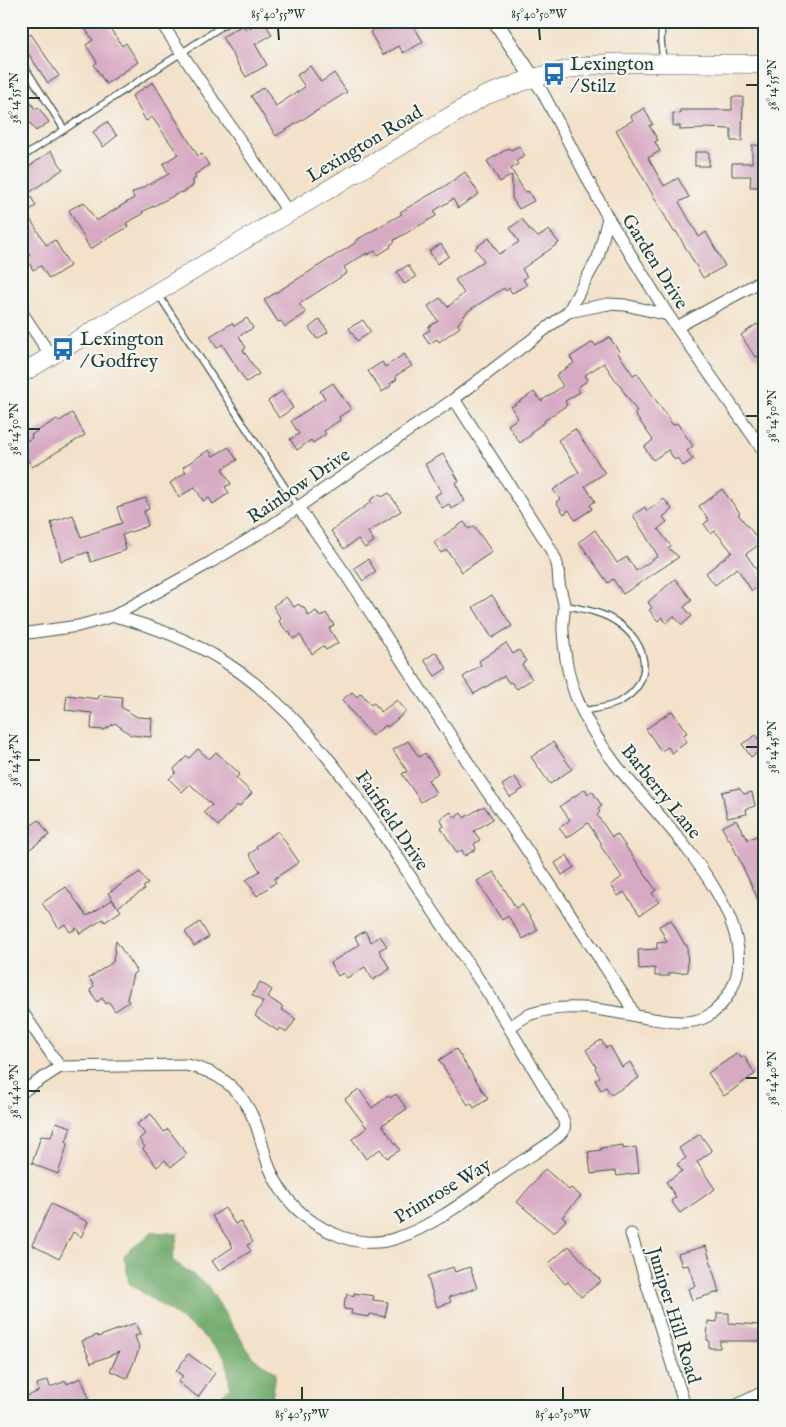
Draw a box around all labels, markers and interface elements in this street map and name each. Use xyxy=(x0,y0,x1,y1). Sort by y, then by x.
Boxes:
text: 85°40'55"W xyxy=(251,7,306,22)
text: 85°40'50"W xyxy=(511,7,567,22)
place label: Lexington / Stilz xyxy=(570,53,654,99)
text: 38°14'55"N xyxy=(765,59,780,111)
bus stop icon: Lexington / Stilz xyxy=(541,61,567,87)
text: 38°14'55"N xyxy=(7,72,22,124)
street label: Lexington Road xyxy=(303,100,428,189)
street label: Garden Drive xyxy=(616,210,693,314)
place label: Lexington / Godfrey xyxy=(80,328,164,374)
bus stop icon: Lexington / Godfrey xyxy=(50,336,76,362)
text: 38°14'50"N xyxy=(765,389,780,443)
text: 38°14'50"N xyxy=(7,402,22,456)
street label: Rainbow Drive xyxy=(243,443,355,530)
text: 38°14'45"N xyxy=(765,720,780,774)
text: 38°14'45"N xyxy=(7,733,22,787)
street label: Barberry Lane xyxy=(615,740,706,845)
street label: Fairfield Drive xyxy=(349,767,434,876)
text: 38°14'40"N xyxy=(765,1050,780,1105)
text: 38°14'40"N xyxy=(7,1063,22,1118)
street label: Primrose Way xyxy=(390,1153,496,1230)
street label: Juniper Hill Road xyxy=(640,1243,705,1387)
text: 85°40'55"W xyxy=(275,1407,330,1422)
text: 85°40'50"W xyxy=(535,1407,591,1422)

